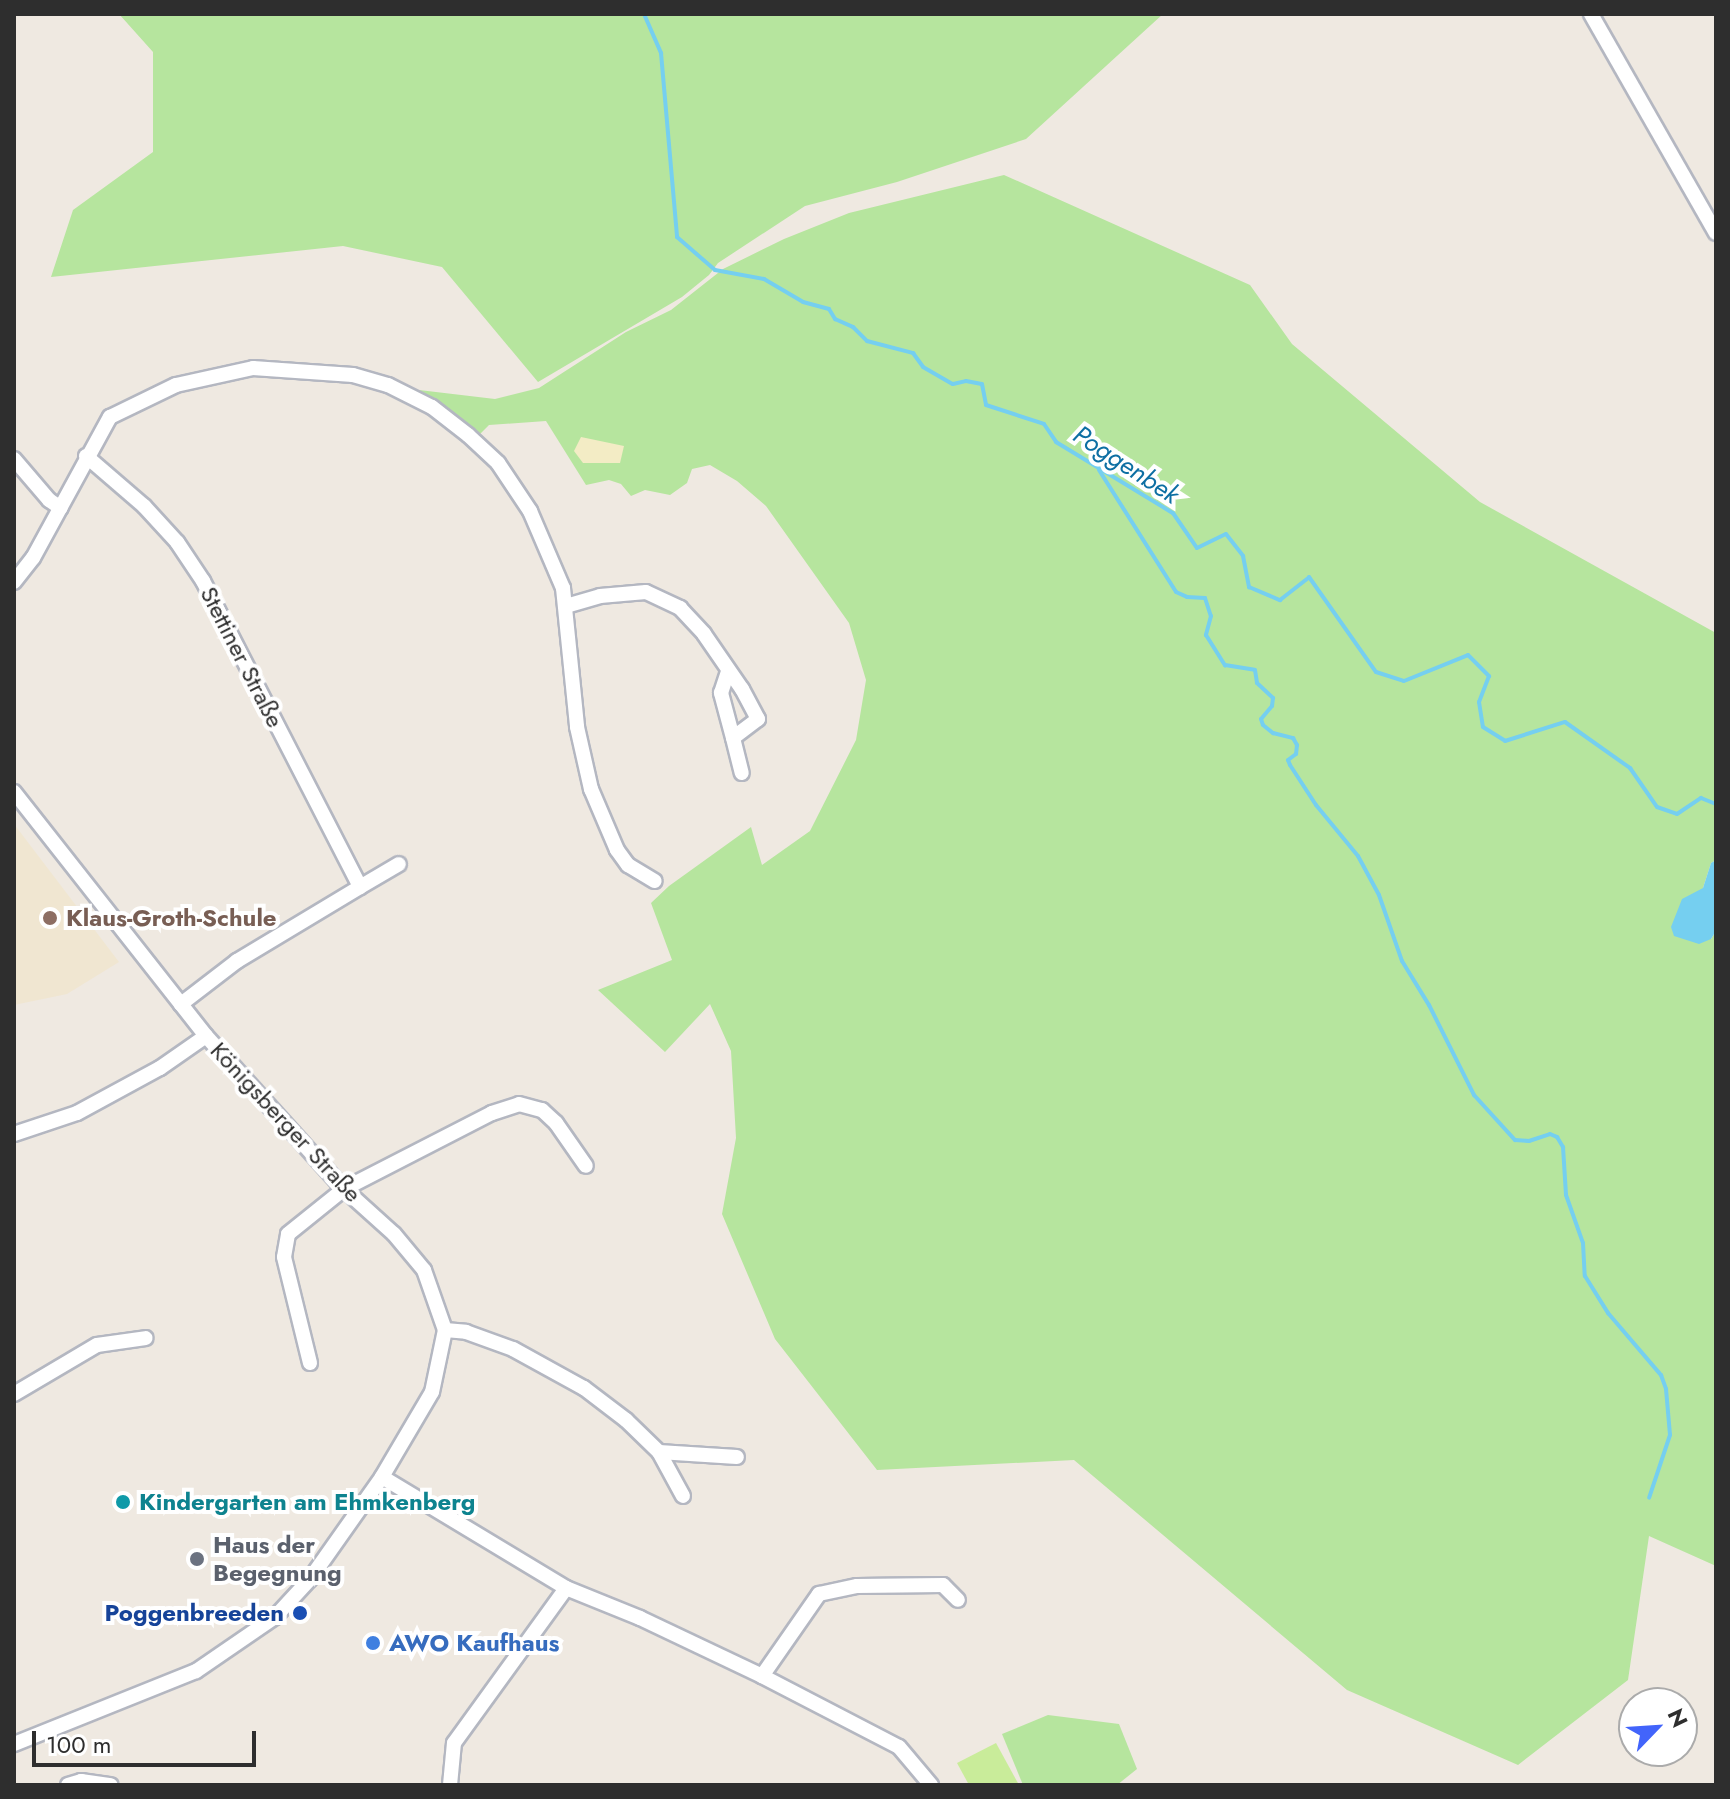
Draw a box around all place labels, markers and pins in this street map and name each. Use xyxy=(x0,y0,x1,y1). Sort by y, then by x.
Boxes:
place label: Klaus-Groth-Schule xyxy=(66,904,277,932)
marker: Klaus-Groth-Schule xyxy=(41,909,59,927)
place label: Kindergarten am Ehmkenberg xyxy=(139,1488,475,1516)
marker: Kindergarten am Ehmkenberg xyxy=(114,1493,132,1511)
place label: Haus der Begegnung xyxy=(213,1531,342,1587)
marker: Haus der Begegnung xyxy=(188,1550,206,1568)
place label: Poggenbreeden xyxy=(105,1599,284,1627)
marker: Poggenbreeden xyxy=(291,1604,309,1622)
place label: AWO Kaufhaus xyxy=(389,1629,559,1657)
marker: AWO Kaufhaus xyxy=(364,1634,382,1652)

